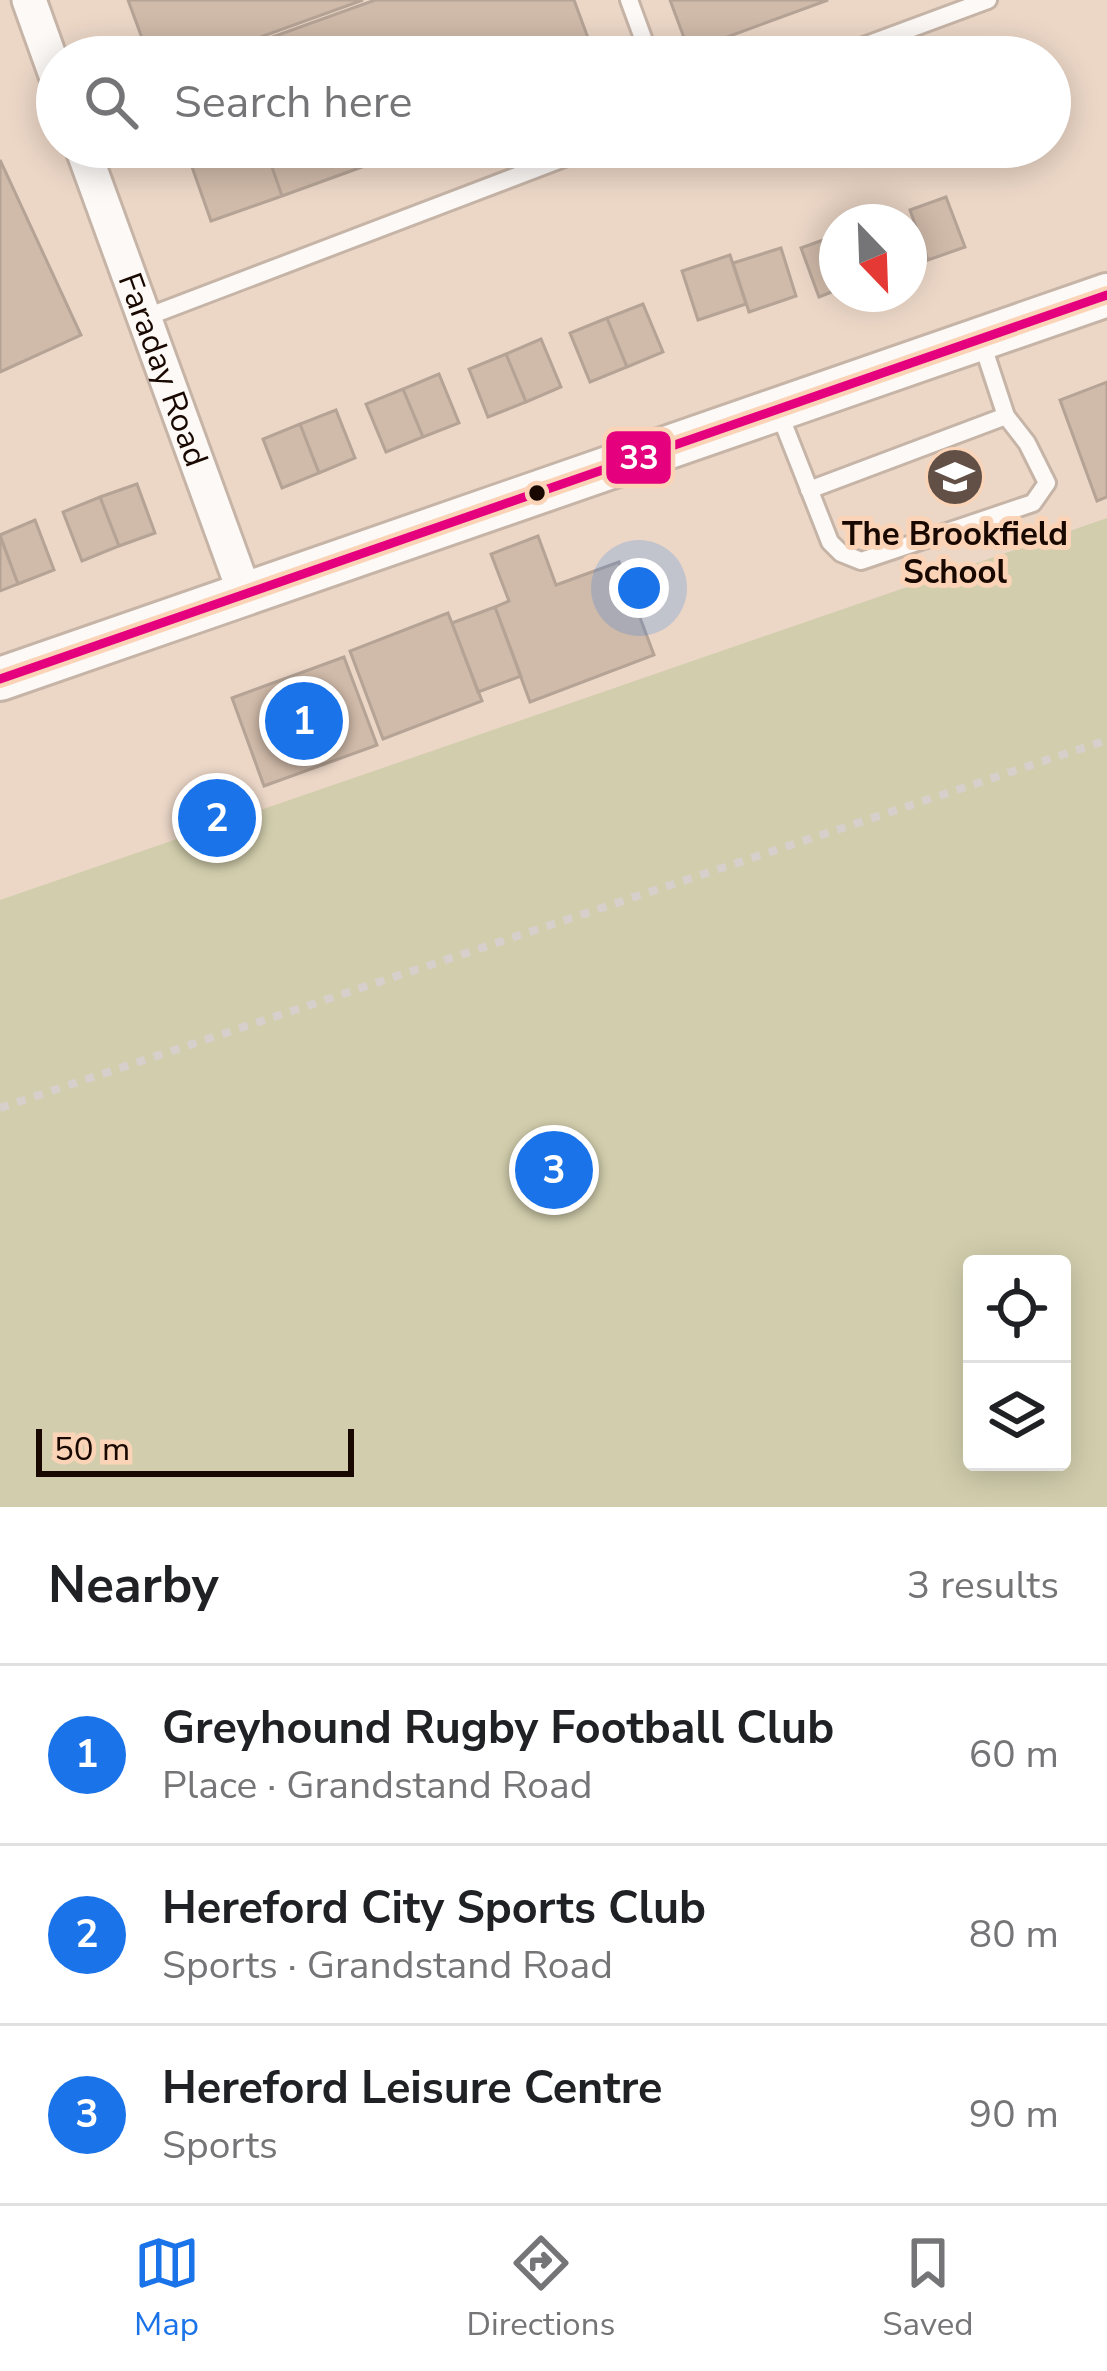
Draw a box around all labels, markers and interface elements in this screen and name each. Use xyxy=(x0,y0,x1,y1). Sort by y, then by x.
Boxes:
search box xyxy=(36,36,1071,168)
icon: search xyxy=(78,69,144,135)
text: Search here xyxy=(174,72,413,133)
north arrow xyxy=(819,204,927,312)
street label: Faraday Road xyxy=(107,267,219,473)
line badge: 33 xyxy=(604,429,673,486)
text: 33 xyxy=(619,436,659,481)
school or university icon: The Brookfield School xyxy=(924,446,986,508)
unlabelled marker xyxy=(526,482,548,504)
place label: The Brookfield School xyxy=(842,512,1068,595)
your location xyxy=(609,558,669,618)
pin: 1 xyxy=(265,676,343,766)
pin: 2 xyxy=(178,773,256,863)
pin: 3 xyxy=(515,1125,593,1215)
map controls xyxy=(963,1255,1071,1471)
button: locate xyxy=(963,1255,1071,1363)
button: layers xyxy=(963,1363,1071,1471)
scale bar xyxy=(36,1423,354,1476)
text: 50 m xyxy=(54,1427,130,1472)
text: Nearby xyxy=(48,1550,219,1620)
text: 3 results xyxy=(907,1559,1059,1612)
text: Greyhound Rugby Football Club xyxy=(162,1698,834,1759)
text: 1 xyxy=(75,1728,99,1781)
text: 60 m xyxy=(969,1728,1059,1781)
text: Place · Grandstand Road xyxy=(162,1759,592,1812)
text: Hereford City Sports Club xyxy=(162,1878,706,1939)
text: 2 xyxy=(75,1908,99,1961)
text: 80 m xyxy=(969,1908,1059,1961)
text: Sports · Grandstand Road xyxy=(162,1939,613,1992)
text: Hereford Leisure Centre xyxy=(162,2058,662,2119)
text: 3 xyxy=(75,2088,99,2141)
text: 90 m xyxy=(969,2088,1059,2141)
text: Sports xyxy=(162,2119,278,2172)
tab: Map xyxy=(134,2230,200,2347)
tab: Directions xyxy=(467,2230,615,2347)
tab: Saved xyxy=(882,2230,973,2347)

